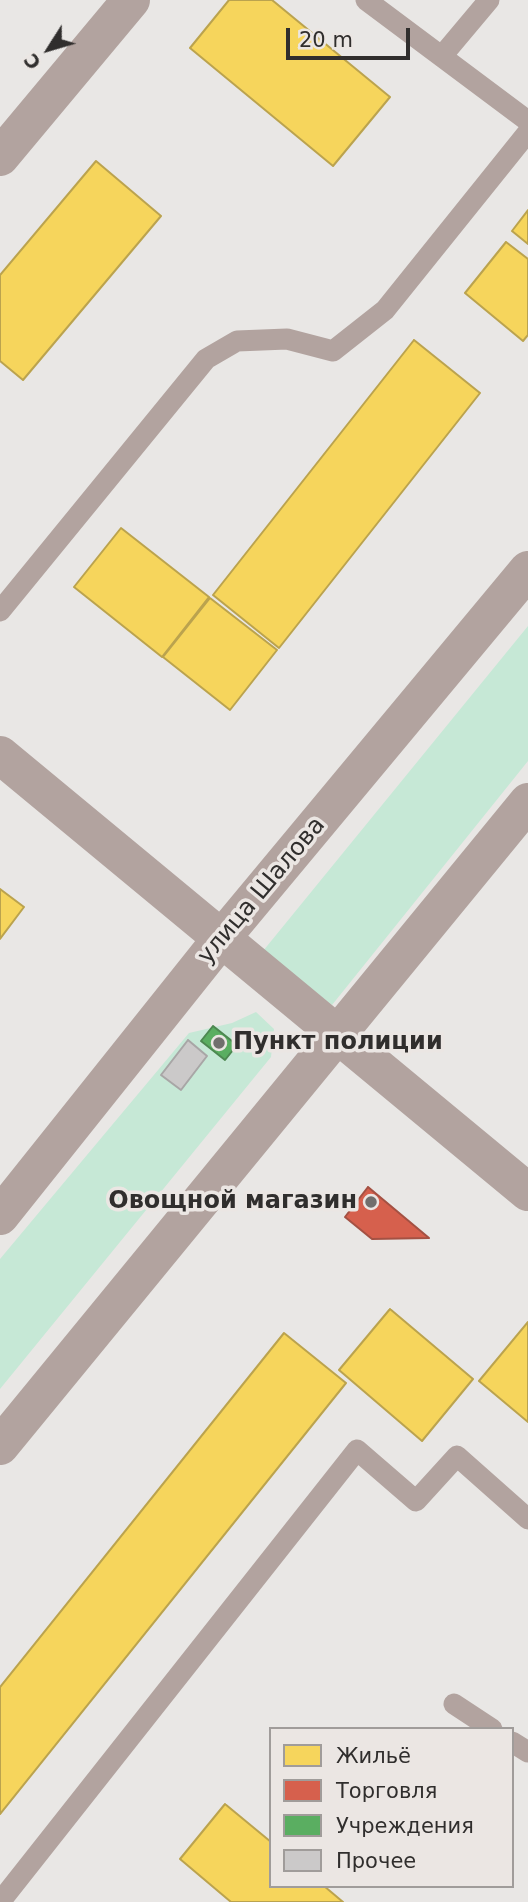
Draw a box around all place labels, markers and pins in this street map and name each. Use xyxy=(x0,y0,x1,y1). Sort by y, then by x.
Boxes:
place label: Пункт полиции xyxy=(233,1029,443,1057)
marker: Пункт полиции xyxy=(211,1035,227,1051)
place label: Овощной магазин xyxy=(108,1188,357,1216)
marker: Овощной магазин xyxy=(363,1194,379,1210)

